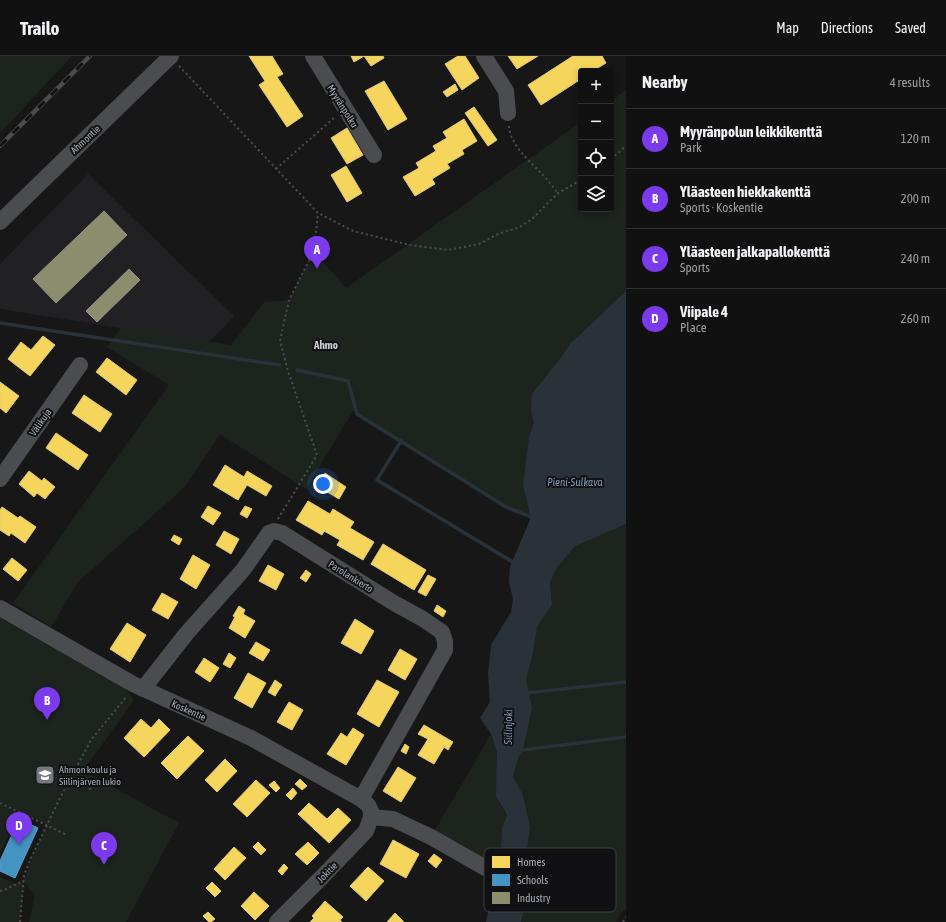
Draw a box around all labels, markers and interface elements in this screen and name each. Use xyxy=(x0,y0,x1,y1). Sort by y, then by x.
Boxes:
text: Trailo xyxy=(20,17,59,39)
text: Map xyxy=(776,20,799,36)
text: Directions xyxy=(821,20,873,36)
text: Saved xyxy=(895,20,926,36)
map controls xyxy=(578,68,614,212)
button: + xyxy=(578,68,614,104)
text: Nearby xyxy=(642,72,688,92)
text: 4 results xyxy=(890,75,930,90)
street label: Myyränpolku xyxy=(325,83,360,130)
button: − xyxy=(578,104,614,140)
street label: Ahmontie xyxy=(68,123,103,156)
text: Myyränpolun leikkikenttä xyxy=(680,123,822,140)
text: A xyxy=(652,131,658,146)
text: 120 m xyxy=(901,131,930,146)
button: locate xyxy=(578,140,614,176)
text: Park xyxy=(680,140,702,155)
button: layers xyxy=(578,176,614,212)
text: Yläasteen hiekkakenttä xyxy=(680,183,811,200)
text: B xyxy=(652,191,658,206)
text: 200 m xyxy=(901,191,930,206)
text: Sports · Koskentie xyxy=(680,200,763,215)
pin: A xyxy=(304,236,330,269)
text: Yläasteen jalkapallokenttä xyxy=(680,243,830,260)
text: C xyxy=(652,251,658,266)
text: 240 m xyxy=(901,251,930,266)
text: Sports xyxy=(680,260,710,275)
text: Viipale 4 xyxy=(680,303,728,320)
text: D xyxy=(651,311,659,326)
text: 260 m xyxy=(901,311,930,326)
text: Place xyxy=(680,320,707,335)
district label: Ahmo xyxy=(313,339,338,351)
street label: Välikuja xyxy=(27,406,54,438)
your location xyxy=(313,474,333,494)
water label: Pieni-Sulkava xyxy=(547,476,603,488)
street label: Parolankierto xyxy=(326,558,375,595)
pin: B xyxy=(34,687,60,720)
street label: Koskentie xyxy=(170,698,208,723)
water label: Siilinjoki xyxy=(502,709,514,746)
school or university icon: Ahmon koulu ja Siilinjärven lukio xyxy=(34,764,56,786)
place label: Ahmon koulu ja Siilinjärven lukio xyxy=(59,764,121,787)
pin: D xyxy=(6,812,32,845)
pin: C xyxy=(91,832,117,865)
legend xyxy=(484,848,616,912)
text: Homes xyxy=(517,856,545,868)
street label: Jokitie xyxy=(315,860,340,885)
text: Schools xyxy=(517,874,548,886)
text: Industry xyxy=(517,892,551,904)

